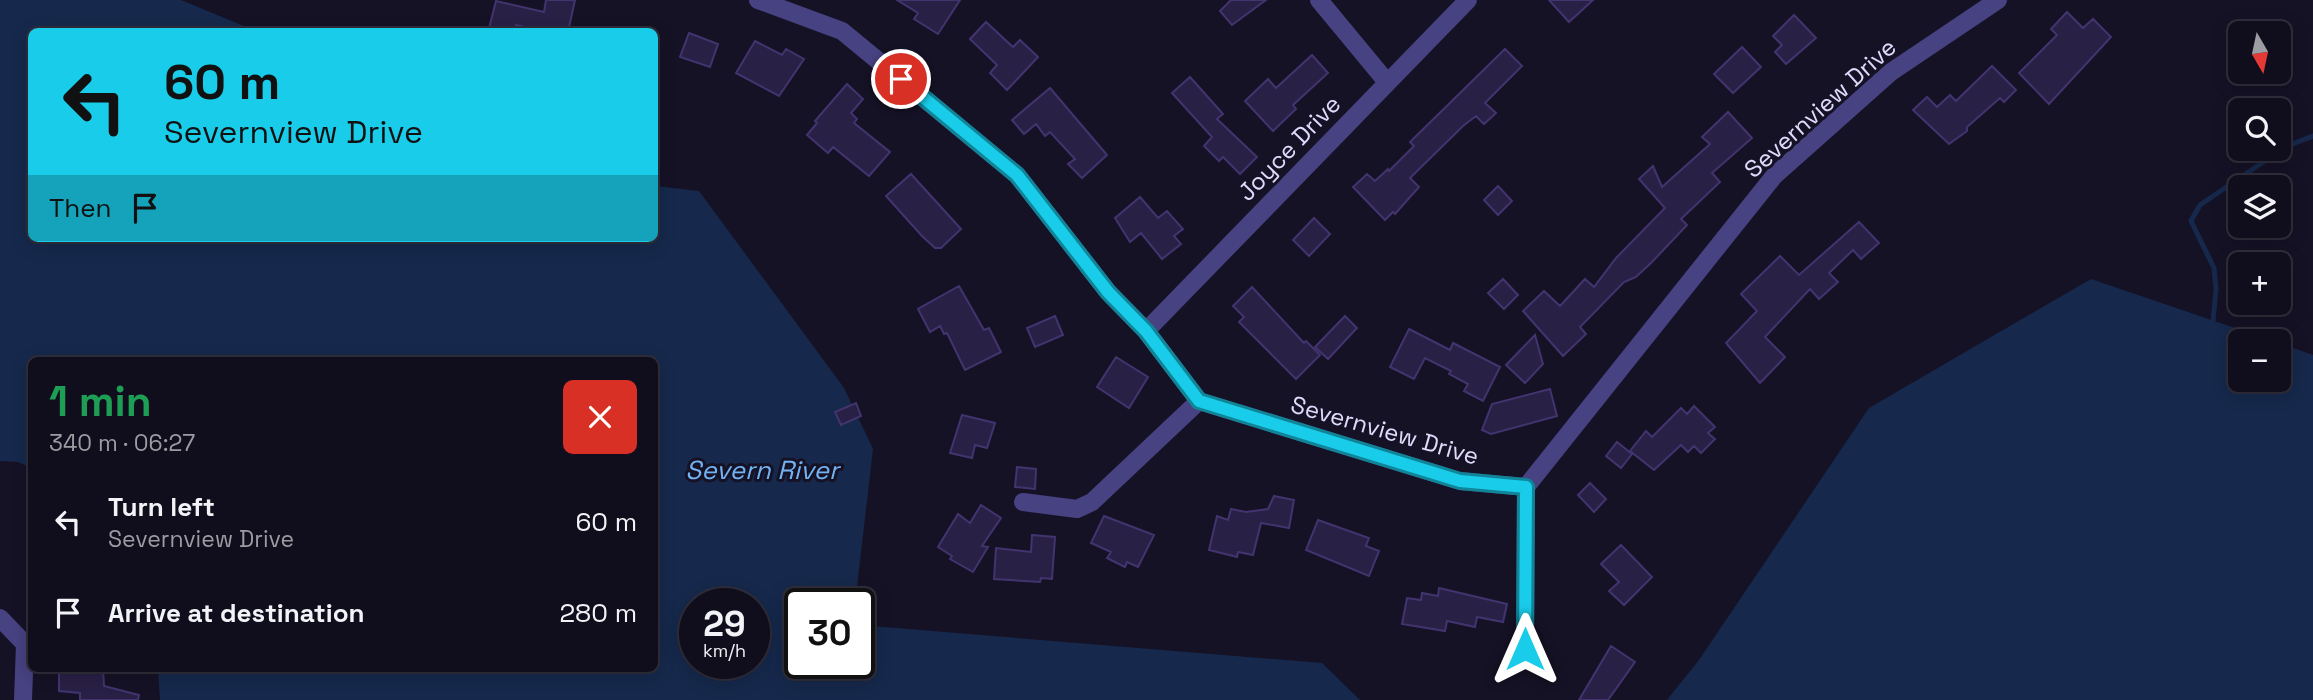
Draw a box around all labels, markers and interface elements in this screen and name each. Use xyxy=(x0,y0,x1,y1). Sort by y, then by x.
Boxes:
north arrow xyxy=(2228,21,2291,84)
map controls xyxy=(2228,21,2291,392)
street label: Severnview Drive xyxy=(1737,32,1903,184)
pin xyxy=(871,49,931,109)
text: 60 m xyxy=(164,51,280,113)
icon: left xyxy=(49,56,140,147)
icon: arrive xyxy=(882,60,920,98)
street label: Joyce Drive xyxy=(1231,89,1347,207)
button: search xyxy=(2228,98,2291,161)
text: Severnview Drive xyxy=(164,112,423,152)
button: layers xyxy=(2228,175,2291,238)
icon: arrive xyxy=(126,189,164,227)
text: Then xyxy=(49,191,112,225)
button: + xyxy=(2228,252,2291,315)
button: − xyxy=(2228,329,2291,392)
text: 1 min xyxy=(49,375,152,428)
button: close xyxy=(563,380,637,454)
street label: Severnview Drive xyxy=(1287,388,1483,472)
text: 340 m · 06:27 xyxy=(49,428,195,458)
water label: Severn River xyxy=(685,453,842,487)
text: Turn left xyxy=(108,490,215,524)
icon: left xyxy=(49,503,87,541)
text: 60 m xyxy=(575,505,637,539)
text: Severnview Drive xyxy=(108,524,294,554)
speed limit sign: 30 xyxy=(784,588,875,679)
icon: arrive xyxy=(49,594,87,632)
text: Arrive at destination xyxy=(108,596,365,630)
text: 280 m xyxy=(559,596,637,630)
text: 29 xyxy=(703,602,746,646)
position arrow xyxy=(1488,612,1562,686)
text: km/h xyxy=(703,639,746,662)

